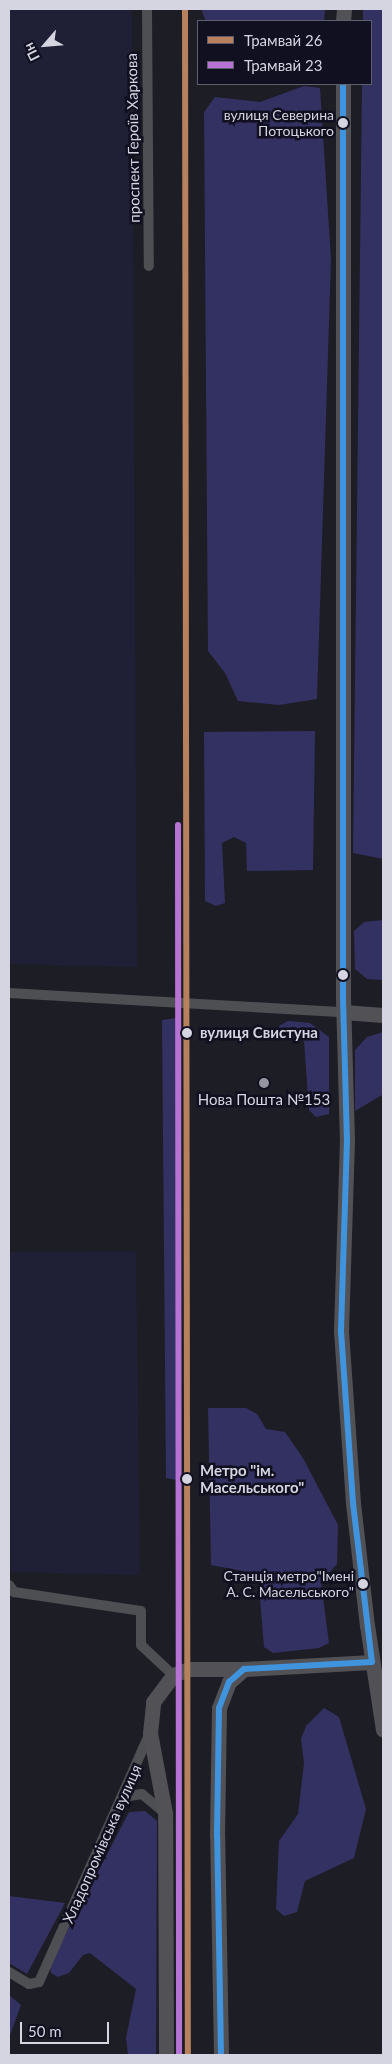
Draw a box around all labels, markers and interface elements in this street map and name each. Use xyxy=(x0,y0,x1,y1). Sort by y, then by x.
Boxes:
north arrow xyxy=(20,20,70,70)
legend xyxy=(197,20,372,85)
text: Трамвай 26 xyxy=(244,31,322,49)
text: Пн xyxy=(19,40,43,64)
street label: проспект Героїв Харкова xyxy=(123,53,143,223)
text: Трамвай 23 xyxy=(244,56,322,74)
place label: вулиця Северина Потоцького xyxy=(224,107,334,140)
marker: вулиця Северина Потоцького xyxy=(338,118,348,128)
unlabelled marker xyxy=(338,970,348,980)
marker: вулиця Свистуна xyxy=(178,1024,196,1042)
place label: вулиця Свистуна xyxy=(200,1024,318,1042)
marker: Нова Пошта №153 xyxy=(258,1077,270,1089)
place label: Нова Пошта №153 xyxy=(198,1091,330,1109)
place label: Метро "ім. Масельського" xyxy=(200,1461,304,1496)
marker: Метро "ім. Масельського" xyxy=(178,1470,196,1488)
place label: Станція метро"Імені А. С. Масельського" xyxy=(224,1568,354,1600)
marker: Станція метро"Імені А. С. Масельського" xyxy=(358,1579,368,1589)
street label: Хладопромівська вулиця xyxy=(59,1762,145,1926)
scale bar xyxy=(22,2012,111,2044)
text: 50 m xyxy=(28,2022,62,2040)

